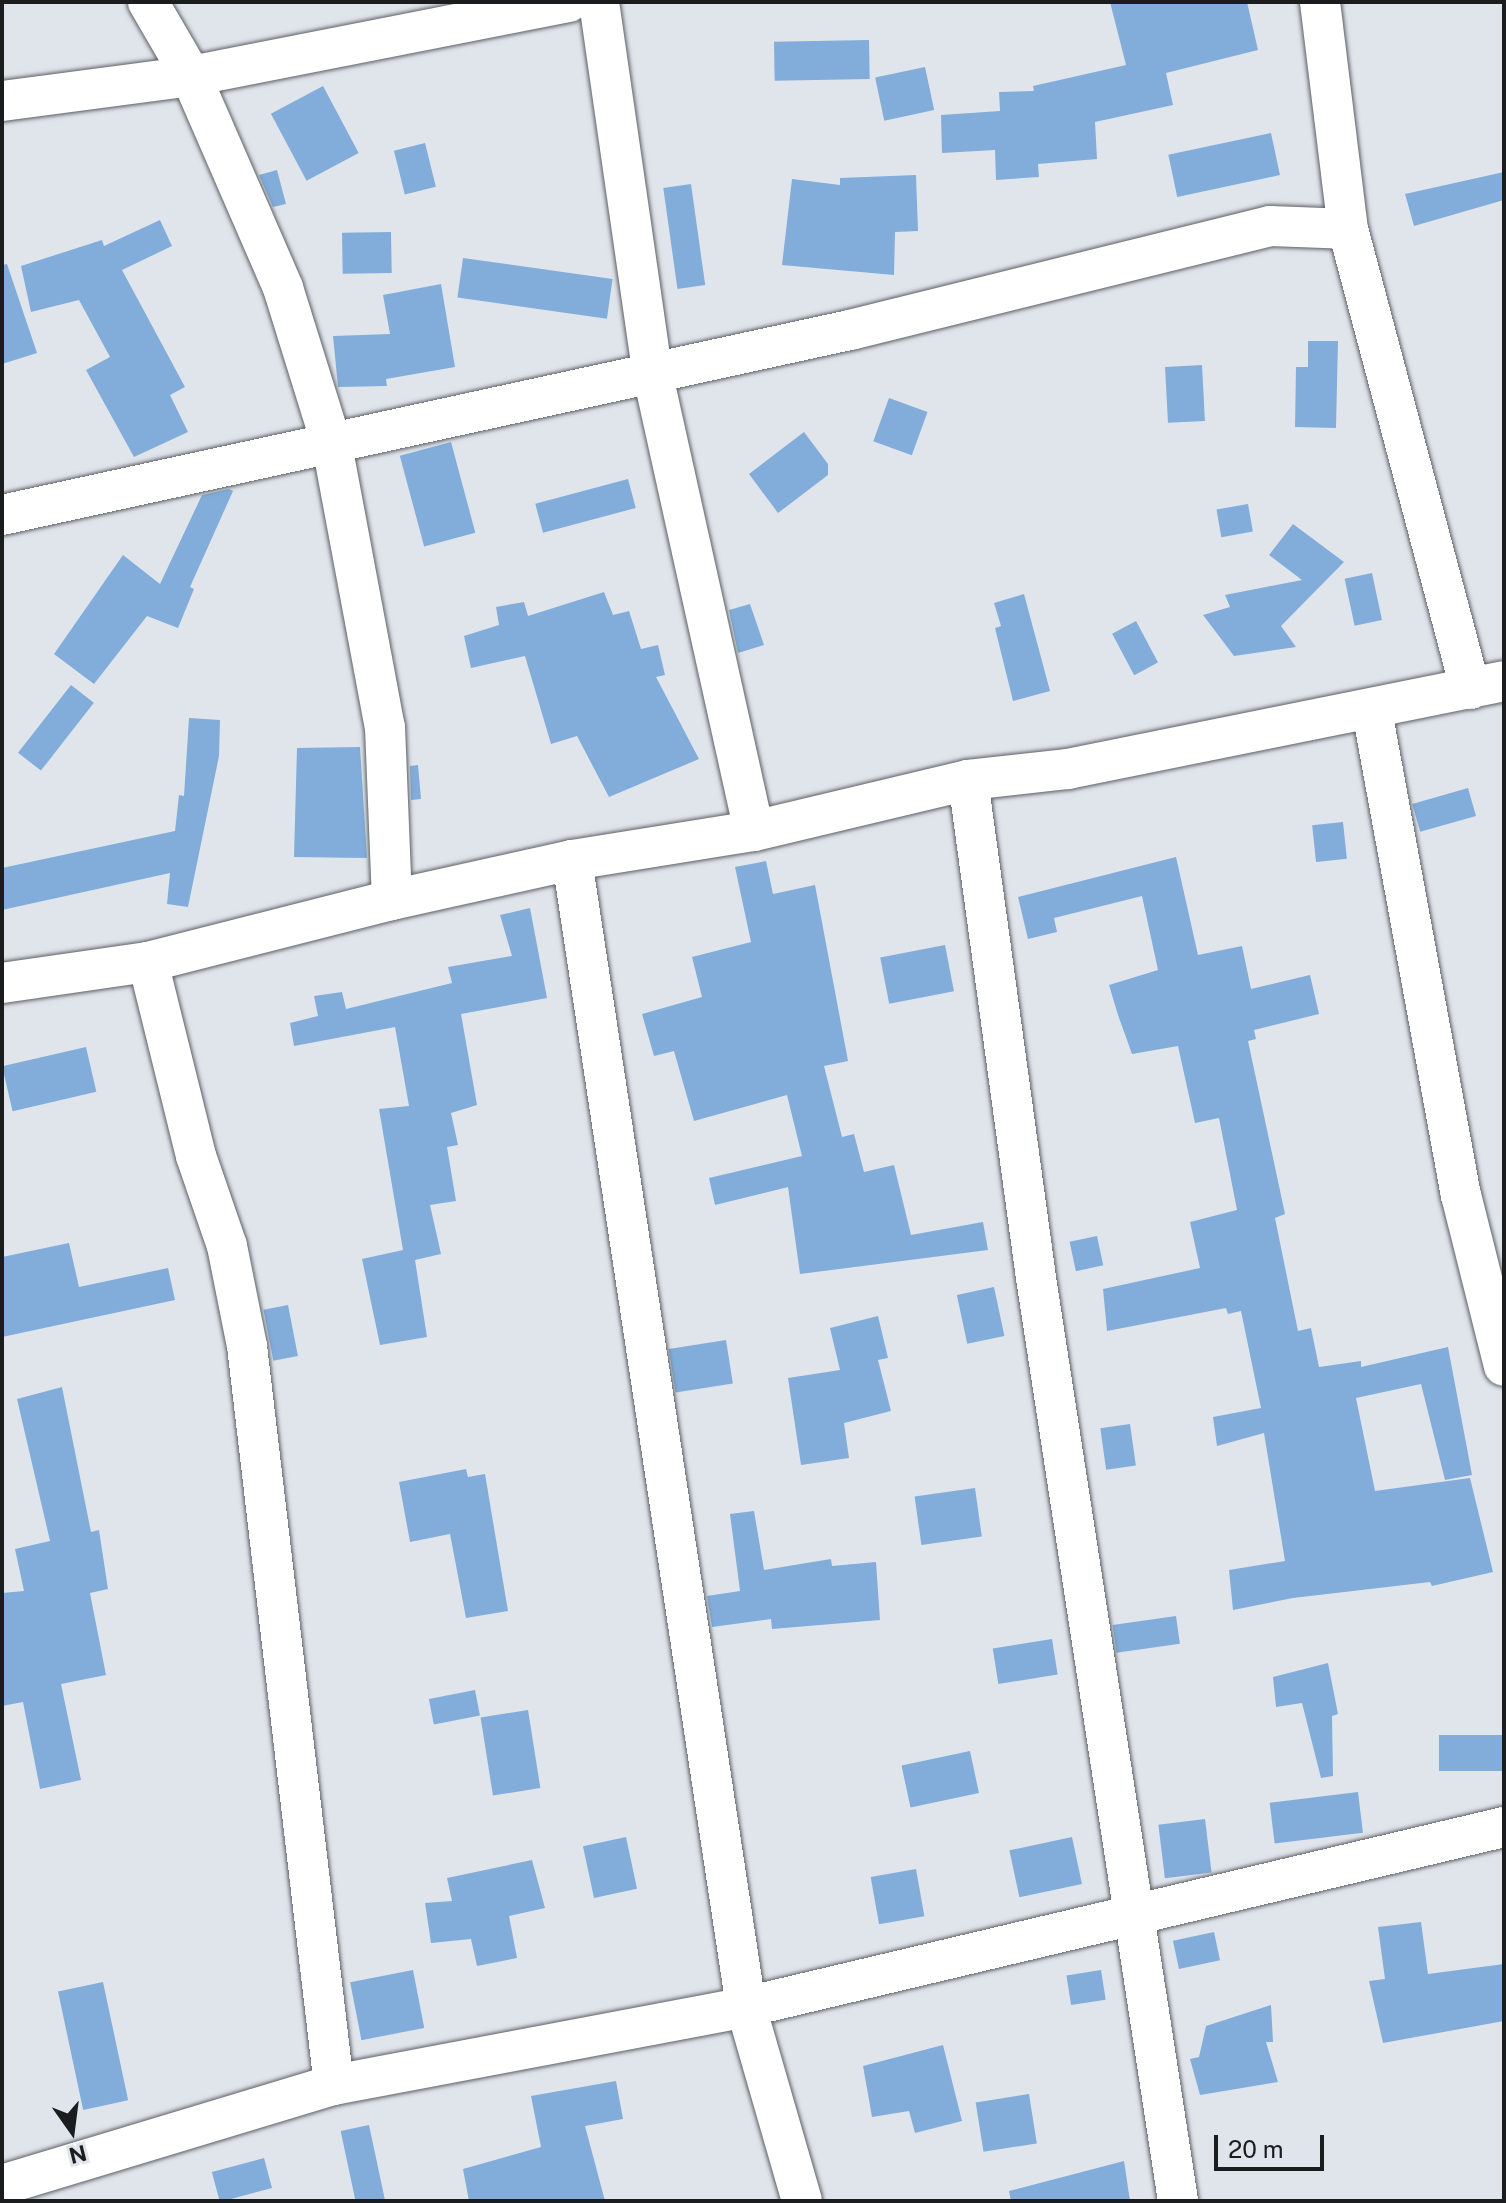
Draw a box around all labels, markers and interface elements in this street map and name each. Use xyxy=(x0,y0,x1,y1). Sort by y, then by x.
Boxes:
north arrow xyxy=(32,2091,112,2171)
scale bar xyxy=(1218,2119,1328,2169)
text: 20 m xyxy=(1228,2135,1284,2163)
text: N xyxy=(66,2140,89,2169)

